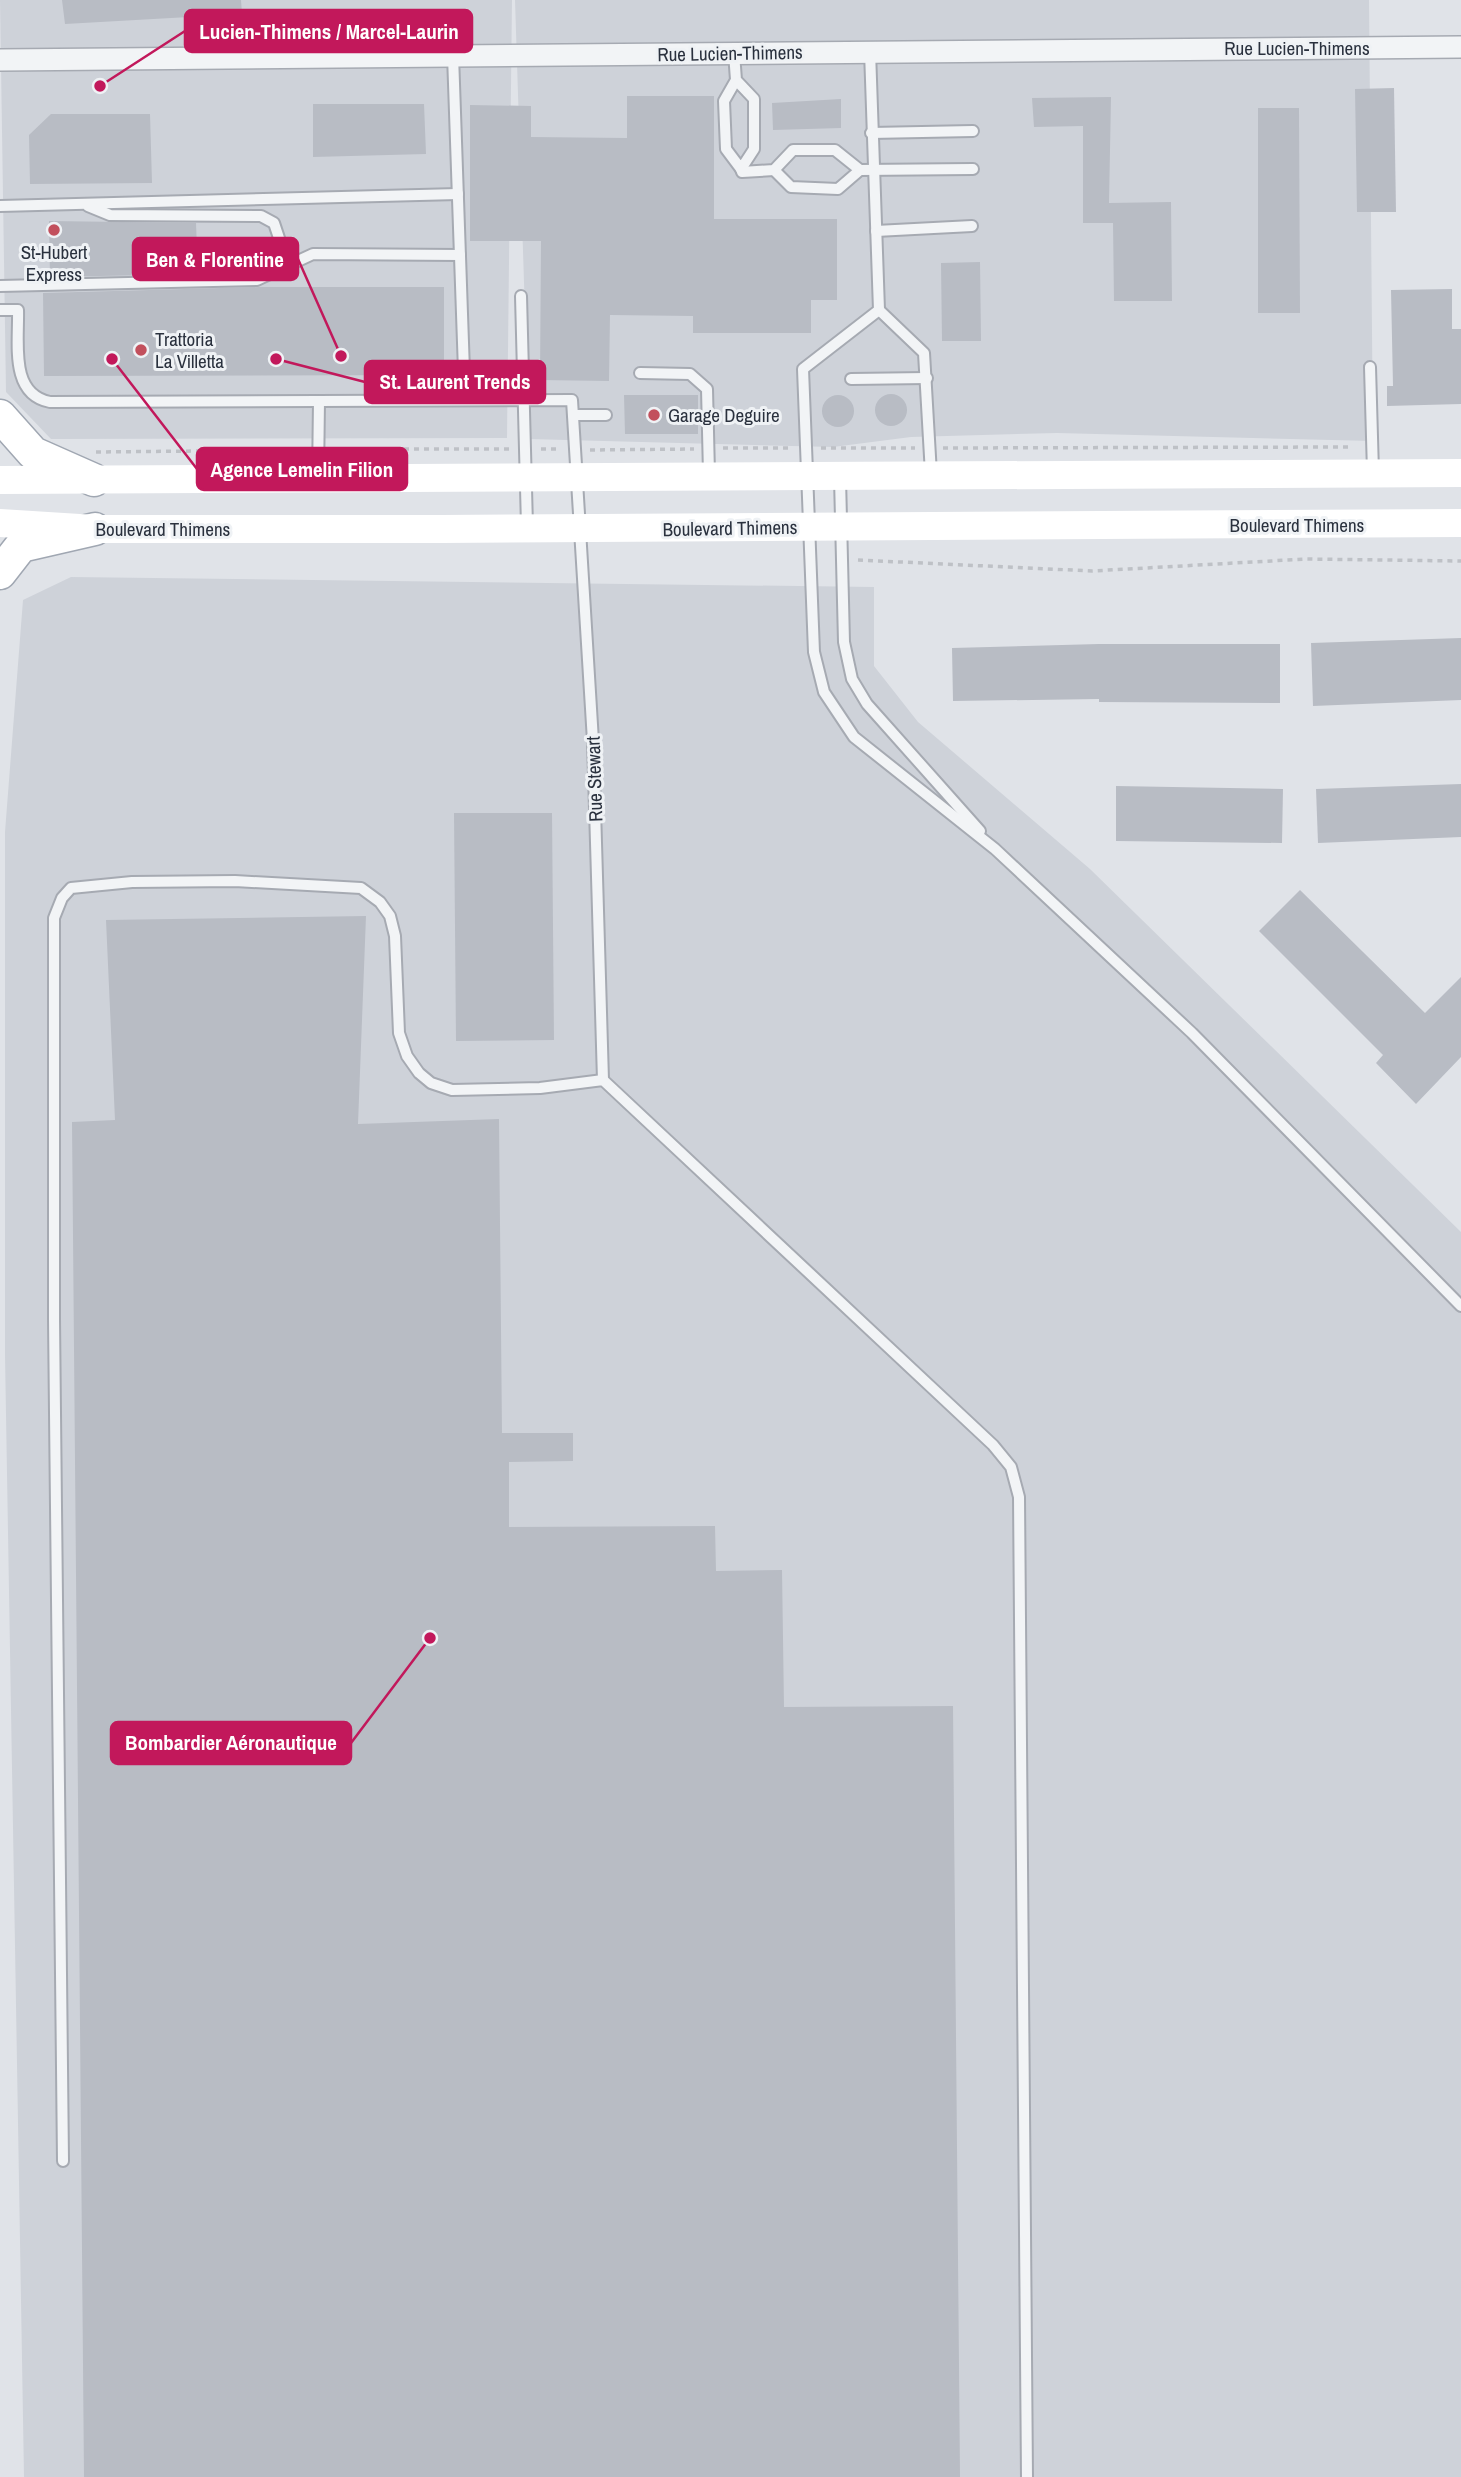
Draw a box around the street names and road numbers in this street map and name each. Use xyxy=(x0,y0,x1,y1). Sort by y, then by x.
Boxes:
street label: Rue Lucien-Thimens xyxy=(1224,35,1370,61)
street label: Rue Lucien-Thimens xyxy=(657,39,803,67)
street label: Boulevard Thimens xyxy=(1230,512,1365,538)
street label: Boulevard Thimens xyxy=(662,514,798,542)
street label: Boulevard Thimens xyxy=(96,516,231,542)
street label: Rue Stewart xyxy=(579,735,608,822)

